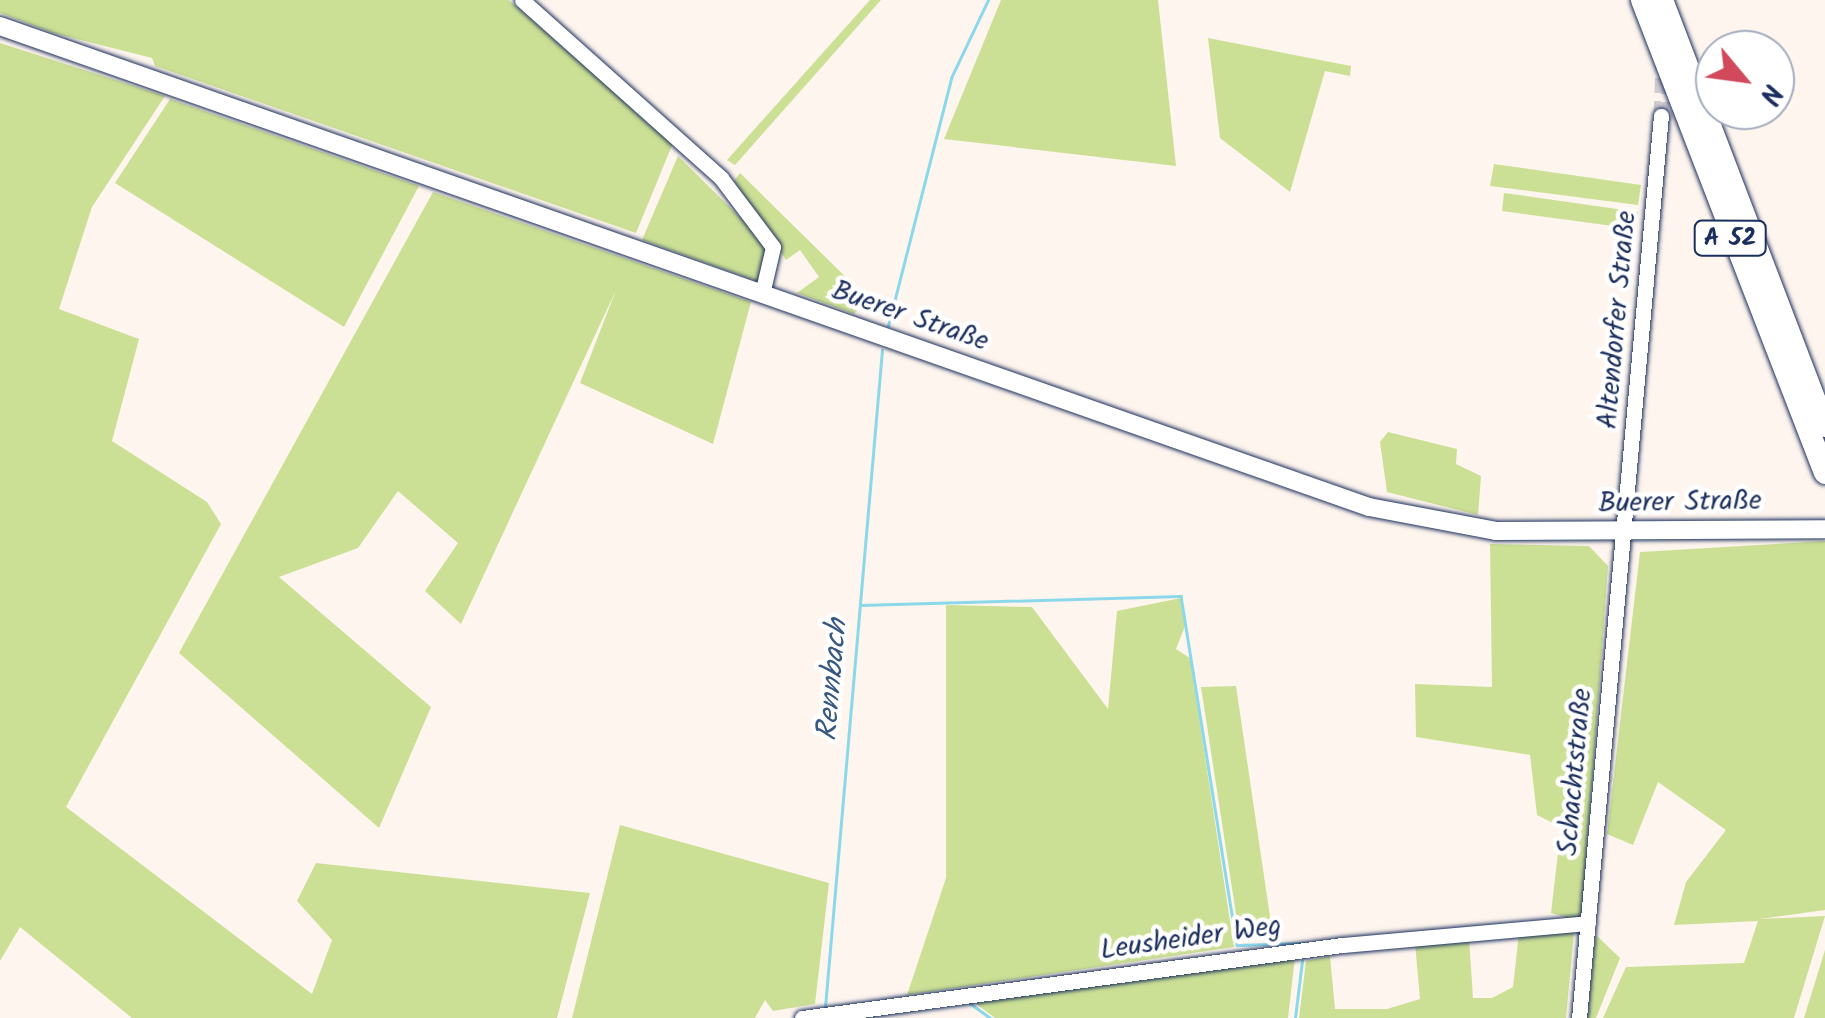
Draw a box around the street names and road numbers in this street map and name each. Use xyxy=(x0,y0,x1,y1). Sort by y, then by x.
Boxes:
street label: Altendorfer Straße xyxy=(1592,210,1644,430)
road number: A 52 xyxy=(1692,218,1768,258)
street label: Buerer Straße xyxy=(827,275,993,359)
street label: Buerer Straße xyxy=(1598,485,1762,521)
street label: Schachtstraße xyxy=(1552,687,1600,857)
street label: Leusheider Weg xyxy=(1098,910,1284,968)

